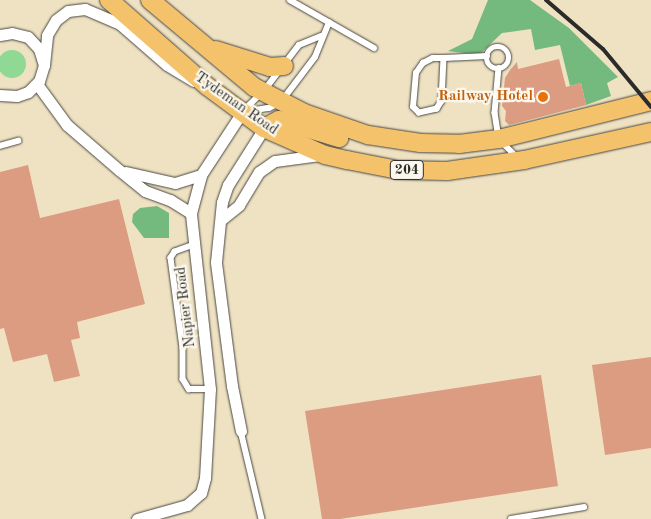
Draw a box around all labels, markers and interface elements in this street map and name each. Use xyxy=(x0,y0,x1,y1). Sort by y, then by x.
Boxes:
street label: Tydeman Road xyxy=(191,69,281,139)
place label: Railway Hotel xyxy=(438,88,533,106)
marker: Railway Hotel xyxy=(537,91,549,103)
road number: 204 xyxy=(390,158,424,182)
street label: Napier Road xyxy=(172,265,200,349)

